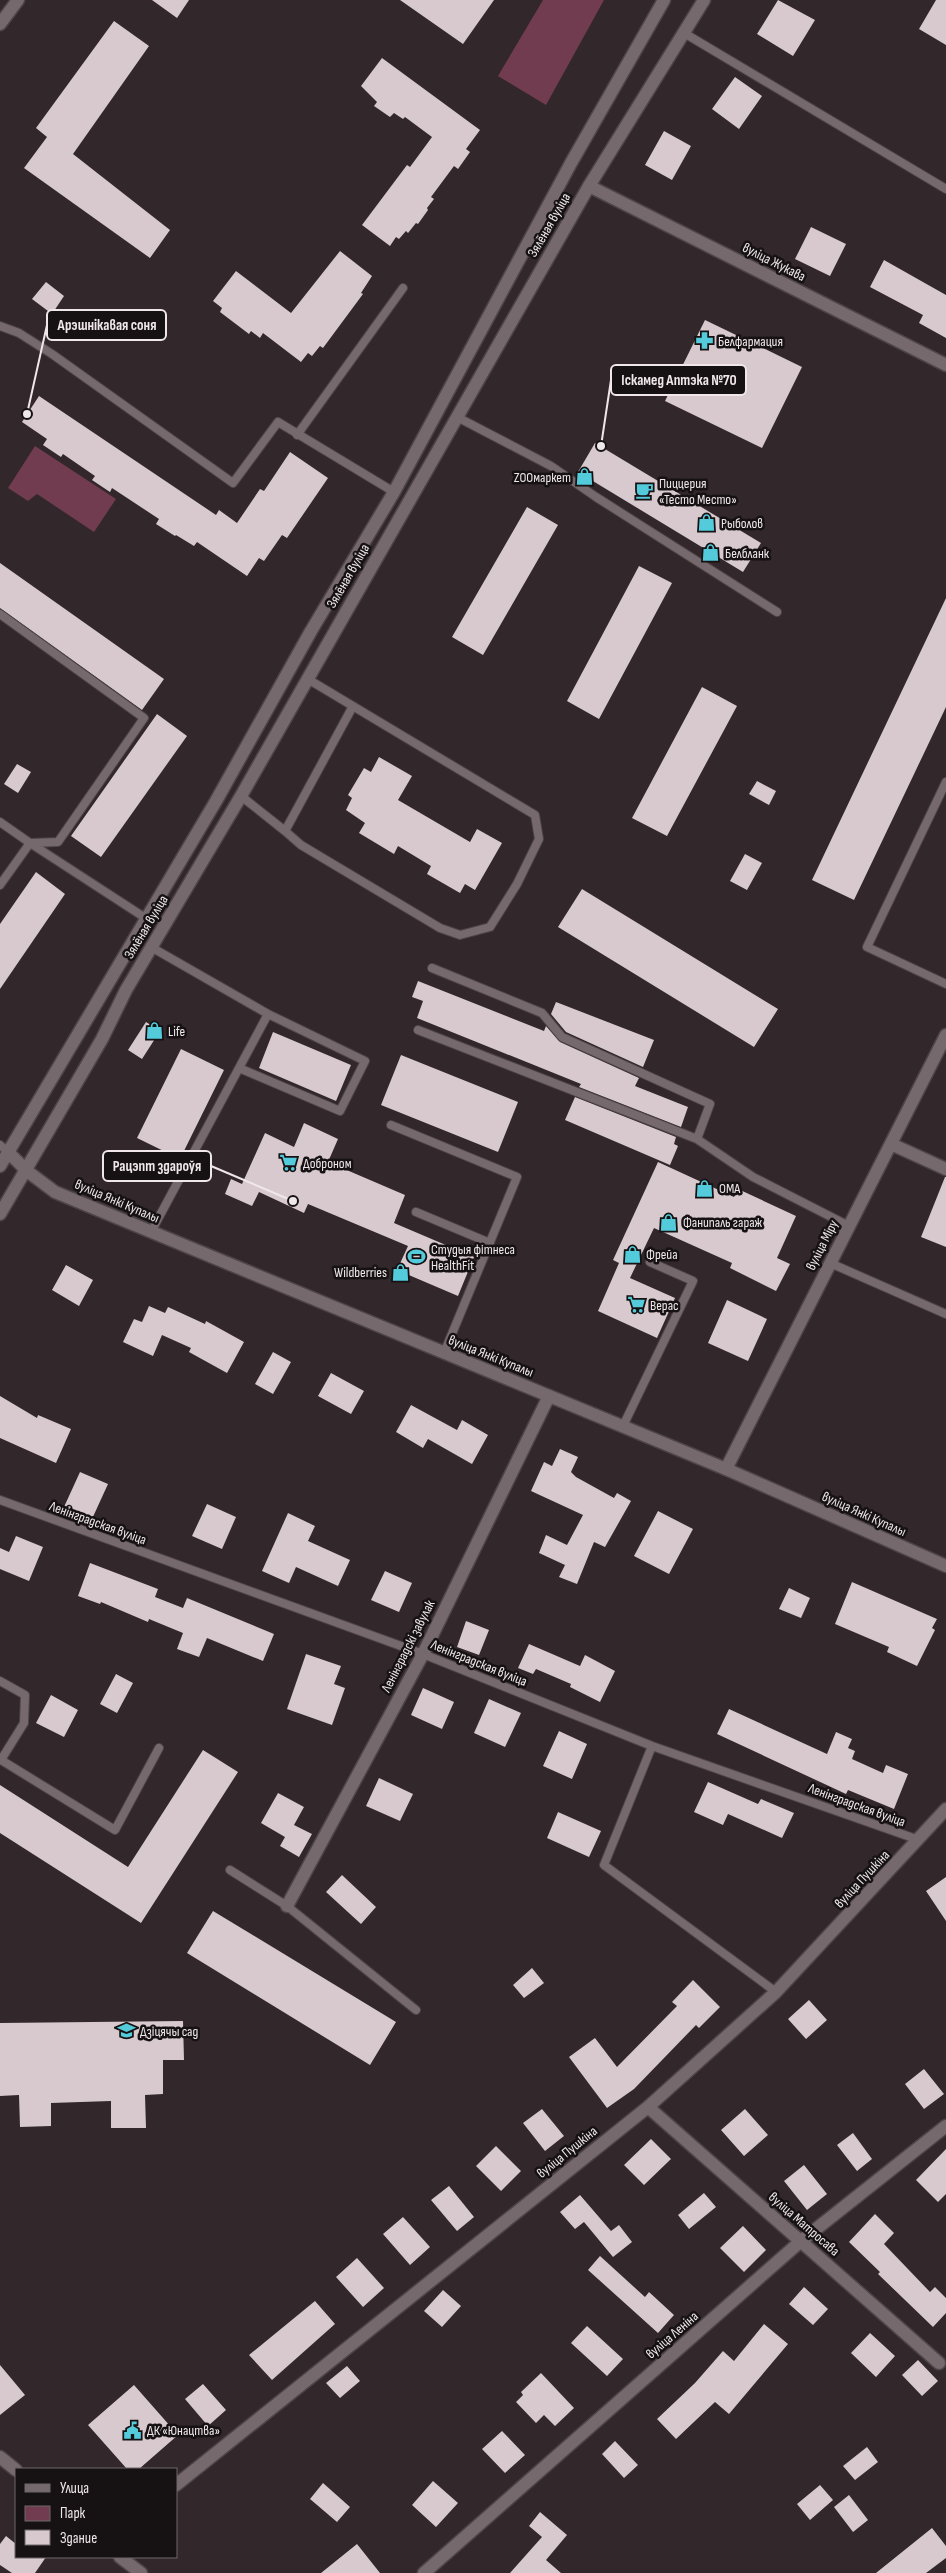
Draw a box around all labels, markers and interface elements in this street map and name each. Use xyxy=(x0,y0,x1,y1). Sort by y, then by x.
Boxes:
street label: Зялёная вуліца xyxy=(524,190,574,260)
street label: вуліца Жукава xyxy=(740,239,808,285)
callout: Арэшнікавая соня xyxy=(47,310,166,340)
text: Арэшнікавая соня xyxy=(57,316,156,335)
pharmacy icon: Белфармация xyxy=(694,331,714,351)
place label: Белфармация xyxy=(718,333,783,350)
callout: Іскамед Аптэка №70 xyxy=(611,365,746,395)
text: Іскамед Аптэка №70 xyxy=(621,371,737,390)
shop icon: ZOOмаркет xyxy=(575,467,595,487)
place label: ZOOмаркет xyxy=(514,469,571,486)
place label: Пиццерия «Тесто Место» xyxy=(659,475,737,508)
cafe icon: Пиццерия «Тесто Место» xyxy=(635,481,655,501)
shop icon: Рыболов xyxy=(697,513,717,533)
place label: Рыболов xyxy=(721,515,763,532)
street label: Зялёная вуліца xyxy=(323,541,373,611)
shop icon: Белбланк xyxy=(701,543,721,563)
place label: Белбланк xyxy=(725,545,770,562)
street label: Зялёная вуліца xyxy=(120,892,172,962)
shop icon: Life xyxy=(144,1021,164,1041)
place label: Life xyxy=(168,1023,185,1040)
callout: Рацэпт здароўя xyxy=(103,1151,211,1181)
supermarket icon: Доброном xyxy=(279,1153,299,1173)
place label: Доброном xyxy=(303,1155,352,1172)
text: Рацэпт здароўя xyxy=(113,1157,201,1176)
street label: вуліца Янкі Купалы xyxy=(72,1176,162,1226)
shop icon: ОМА xyxy=(695,1178,715,1198)
place label: ОМА xyxy=(719,1180,741,1197)
shop icon: Фанипаль гараж xyxy=(659,1212,679,1232)
place label: Фанипаль гараж xyxy=(683,1214,763,1231)
street label: вуліца Міру xyxy=(802,1216,842,1273)
place label: Студыя фітнеса HealthFit xyxy=(431,1241,515,1274)
shop icon: Фрейа xyxy=(622,1244,642,1264)
place label: Фрейа xyxy=(646,1246,678,1263)
sports icon: Студыя фітнеса HealthFit xyxy=(407,1247,427,1267)
shop icon: Wildberries xyxy=(391,1262,411,1282)
place label: Wildberries xyxy=(334,1264,387,1281)
supermarket icon: Верас xyxy=(626,1295,646,1315)
place label: Верас xyxy=(650,1297,679,1314)
street label: вуліца Янкі Купалы xyxy=(446,1331,536,1381)
street label: вуліца Янкі Купалы xyxy=(819,1488,909,1540)
street label: Ленінградская вуліца xyxy=(46,1497,149,1548)
street label: Ленінградскі завулак xyxy=(377,1596,439,1696)
street label: Ленінградская вуліца xyxy=(428,1636,530,1690)
street label: Ленінградская вуліца xyxy=(805,1779,908,1830)
street label: вуліца Пушкіна xyxy=(831,1847,893,1911)
school or university icon: Дзіцячы сад xyxy=(116,2021,136,2041)
place label: Дзіцячы сад xyxy=(140,2023,198,2040)
street label: вуліца Пушкіна xyxy=(533,2123,601,2181)
street label: вуліца Матросава xyxy=(765,2189,843,2259)
street label: вуліца Леніна xyxy=(642,2308,702,2362)
public building icon: ДК «Юнацтва» xyxy=(123,2420,143,2440)
place label: ДК «Юнацтва» xyxy=(147,2422,220,2439)
legend xyxy=(15,2468,178,2558)
text: Улица xyxy=(60,2479,89,2498)
text: Парк xyxy=(60,2504,86,2523)
text: Здание xyxy=(60,2529,97,2548)

